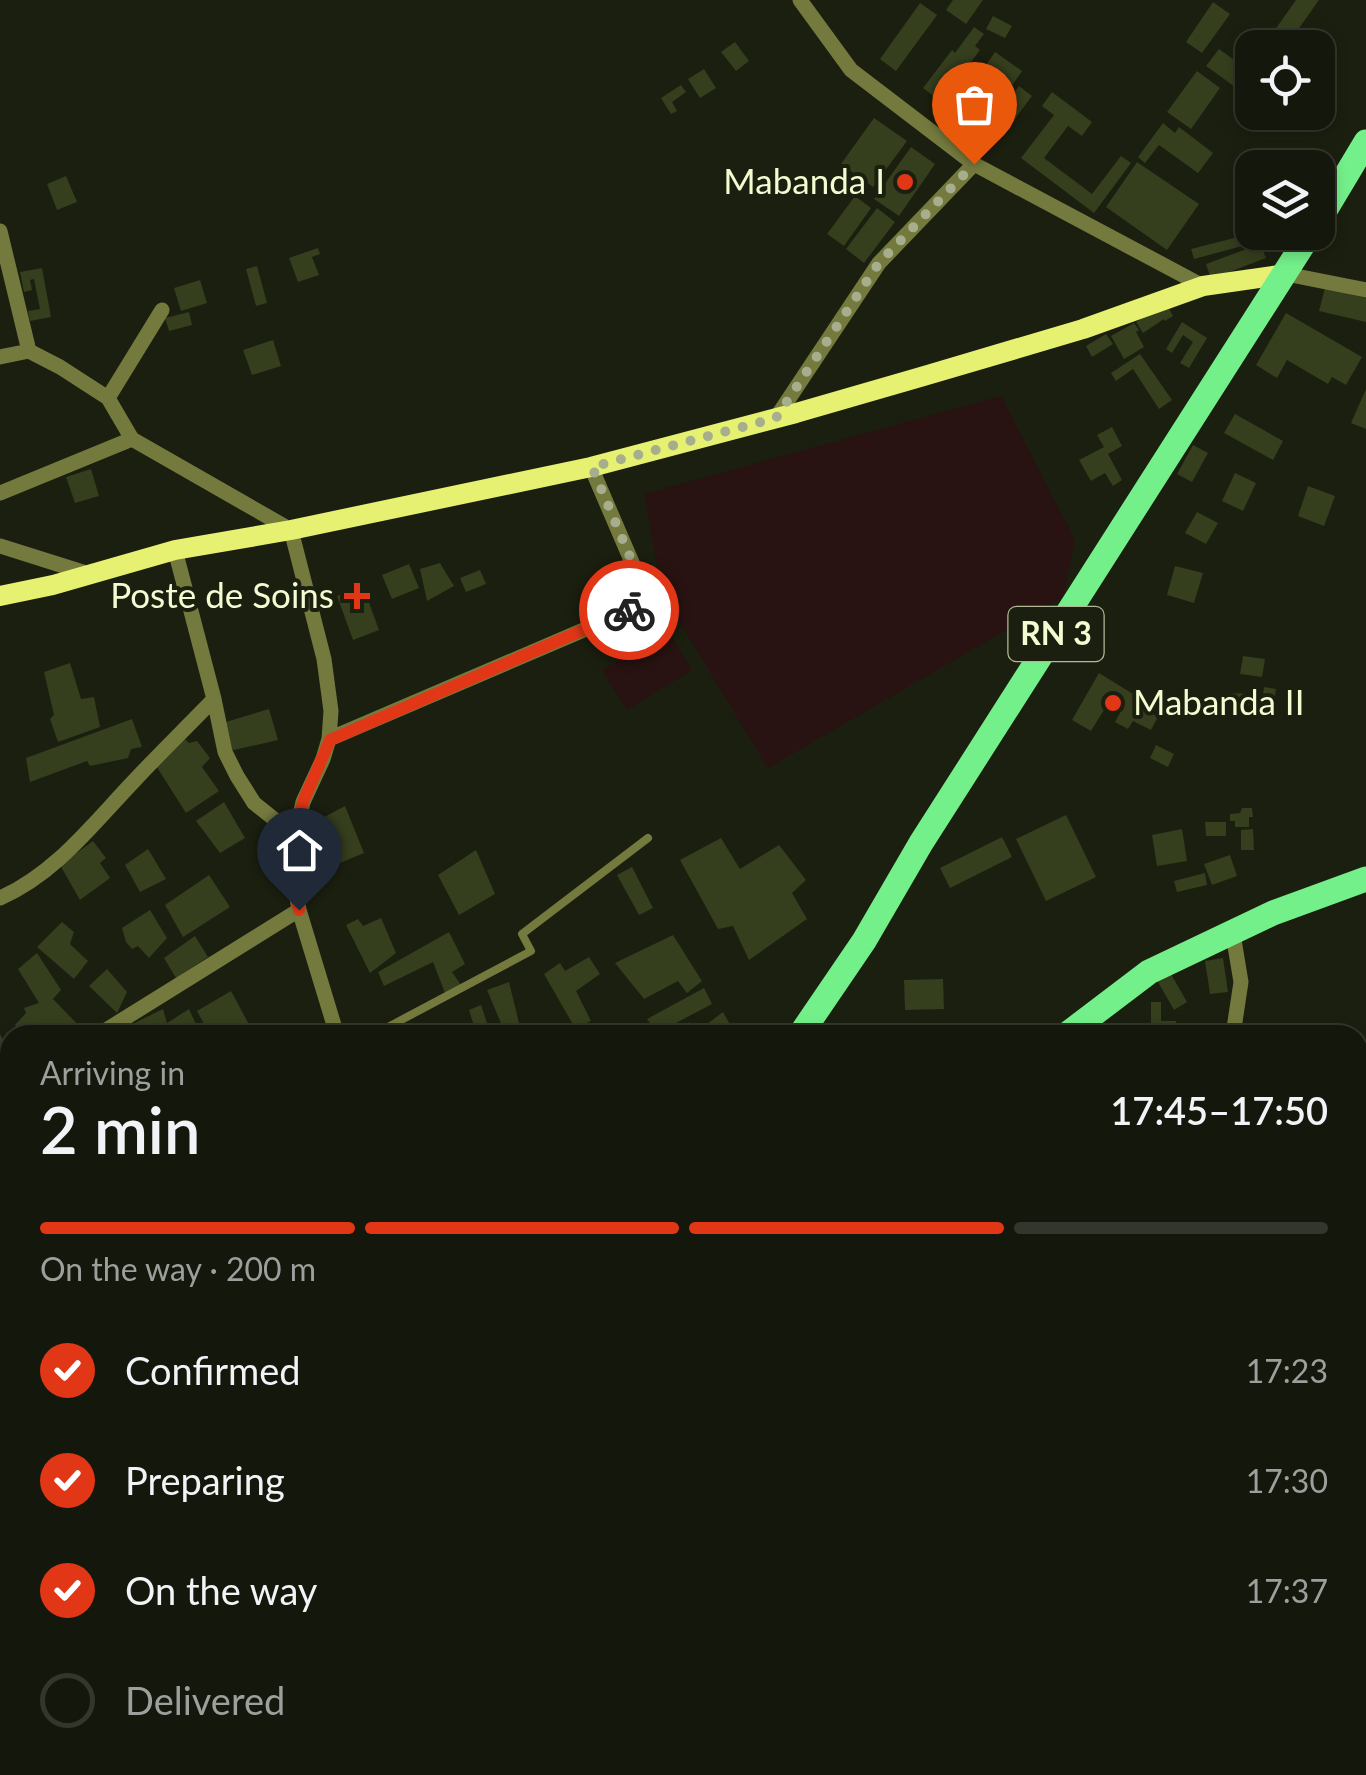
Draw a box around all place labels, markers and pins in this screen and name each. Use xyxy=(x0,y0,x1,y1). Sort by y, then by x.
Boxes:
pin xyxy=(932,62,1017,165)
place label: Mabanda I xyxy=(723,159,885,201)
marker: Mabanda I xyxy=(894,171,916,193)
place label: Poste de Soins xyxy=(110,573,334,615)
marker: Poste de Soins xyxy=(344,583,370,609)
place label: Mabanda II xyxy=(1133,680,1304,722)
marker: Mabanda II xyxy=(1102,692,1124,714)
pin xyxy=(257,808,342,911)

